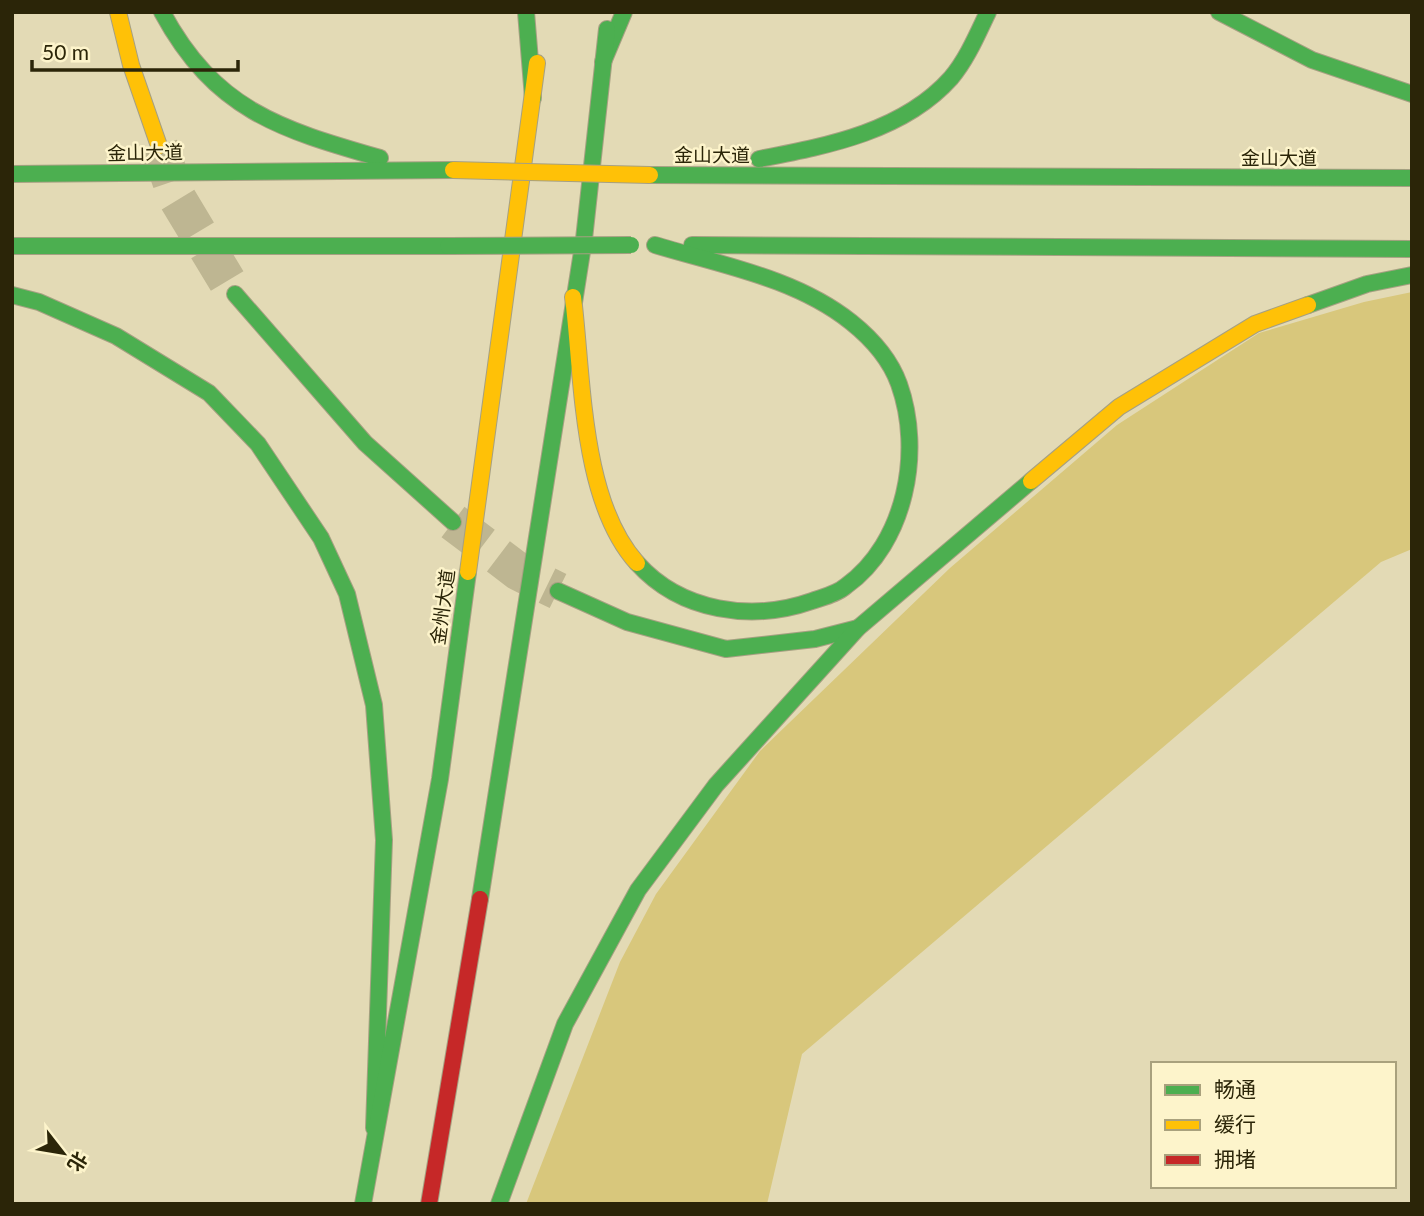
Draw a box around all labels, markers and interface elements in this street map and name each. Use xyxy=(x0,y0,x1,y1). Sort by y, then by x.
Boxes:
scale bar xyxy=(32,28,238,72)
text: 50 m xyxy=(42,39,89,64)
street label: 金山大道 xyxy=(107,140,183,164)
street label: 金山大道 xyxy=(674,143,750,166)
street label: 金山大道 xyxy=(1241,146,1317,169)
street label: 金州大道 xyxy=(425,568,459,646)
legend xyxy=(1151,1062,1396,1188)
text: 畅通 xyxy=(1214,1076,1256,1101)
text: 缓行 xyxy=(1214,1111,1256,1136)
north arrow xyxy=(28,1118,98,1188)
text: 拥堵 xyxy=(1214,1146,1256,1171)
text: 北 xyxy=(63,1148,93,1176)

